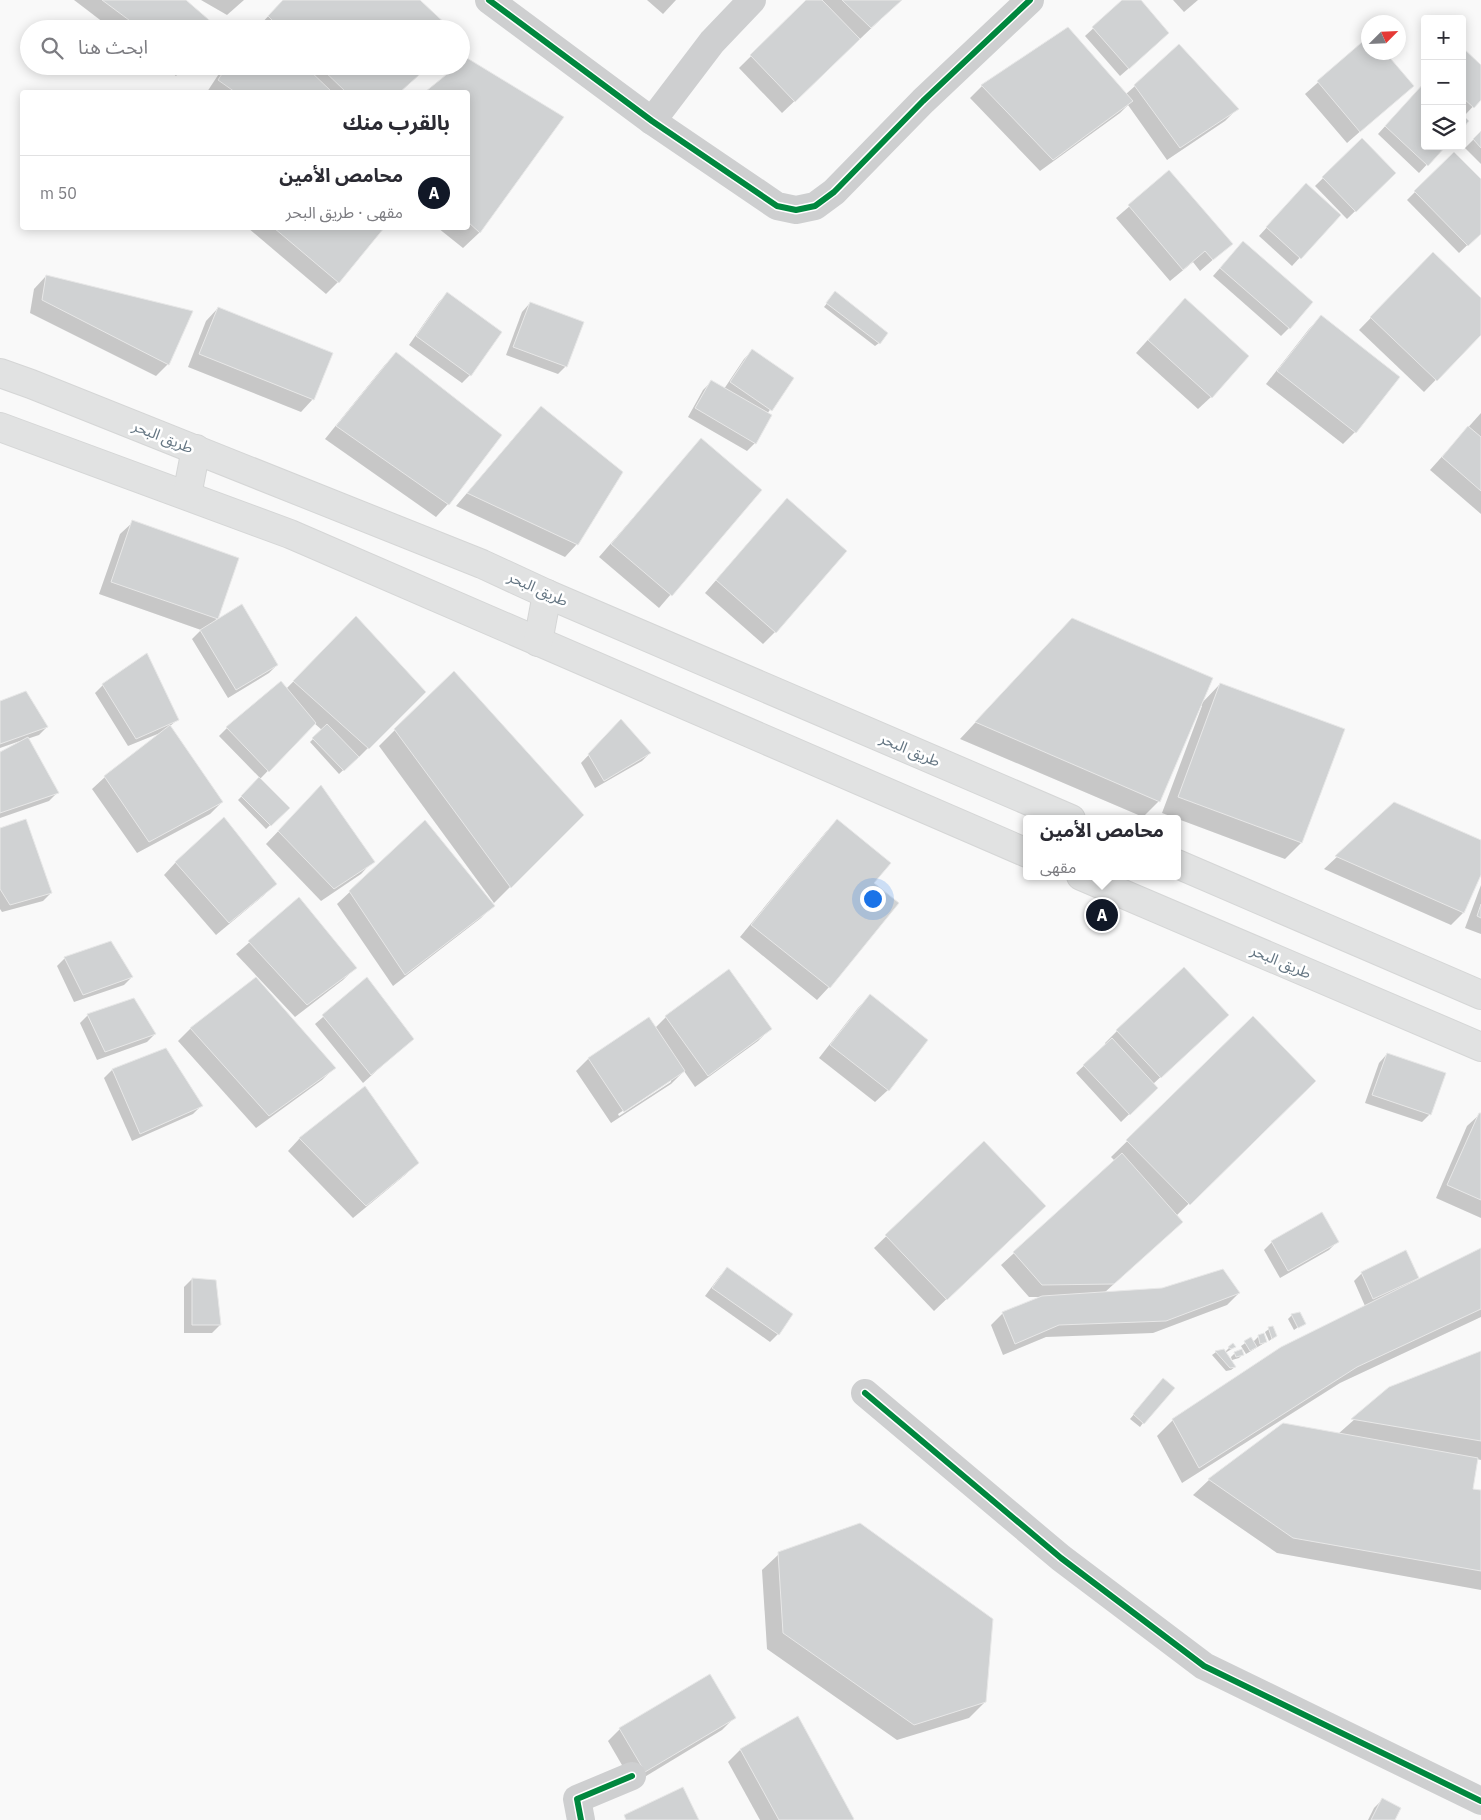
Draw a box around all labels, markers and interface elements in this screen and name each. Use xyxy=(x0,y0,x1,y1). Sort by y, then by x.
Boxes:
north arrow xyxy=(1361,15,1406,60)
map controls xyxy=(1421,15,1466,150)
button: + xyxy=(1421,15,1466,60)
search box xyxy=(20,20,470,75)
icon: search xyxy=(38,34,66,62)
text: ابحث هنا xyxy=(78,35,148,59)
button: − xyxy=(1421,60,1466,105)
button: layers xyxy=(1421,105,1466,150)
text: بالقرب منك xyxy=(343,108,450,136)
text: محامص الأمين xyxy=(279,163,403,187)
text: 50 m xyxy=(40,183,77,203)
text: A xyxy=(429,183,439,203)
text: مقهى · طريق البحر xyxy=(286,202,403,222)
street label: طريق البحر xyxy=(129,415,196,458)
street label: طريق البحر xyxy=(504,566,571,611)
street label: طريق البحر xyxy=(876,728,943,772)
popup xyxy=(1023,815,1181,880)
text: محامص الأمين xyxy=(1040,818,1164,842)
text: مقهى xyxy=(1040,857,1076,877)
your location xyxy=(860,886,886,912)
pin: A xyxy=(1086,896,1118,934)
street label: طريق البحر xyxy=(1247,940,1314,984)

